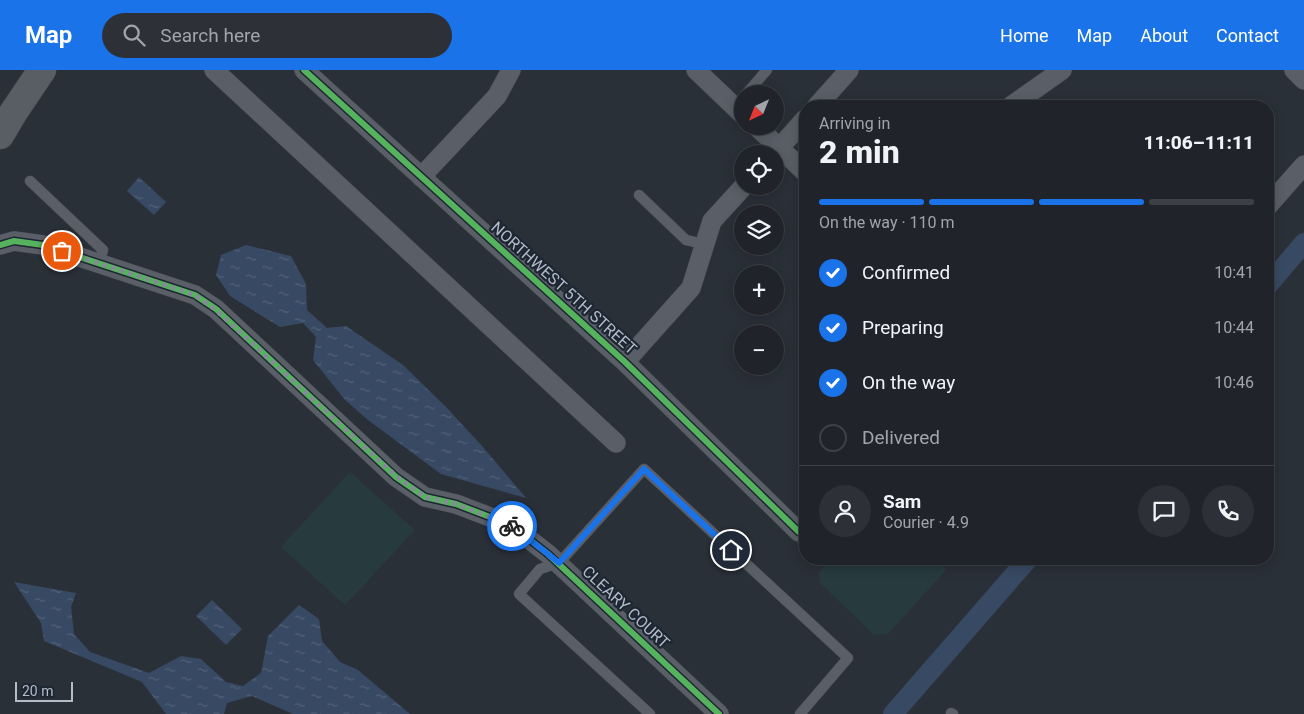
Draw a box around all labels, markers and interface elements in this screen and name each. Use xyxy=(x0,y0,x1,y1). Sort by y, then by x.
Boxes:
search box xyxy=(102,13,452,58)
text: Map xyxy=(25,21,72,49)
icon: search xyxy=(120,21,148,49)
text: Search here xyxy=(160,24,260,47)
text: Home xyxy=(1000,25,1049,46)
text: Map xyxy=(1077,25,1112,46)
text: About xyxy=(1140,25,1188,46)
text: Contact xyxy=(1216,25,1279,46)
north arrow xyxy=(734,85,784,135)
map controls xyxy=(734,85,784,375)
text: Arriving in xyxy=(819,114,890,133)
text: 11:06–11:11 xyxy=(1143,131,1254,154)
text: 2 min xyxy=(819,133,900,171)
button: locate xyxy=(734,145,784,195)
button: layers xyxy=(734,205,784,255)
text: On the way · 110 m xyxy=(819,213,955,232)
street label: NORTHWEST 5TH STREET xyxy=(487,218,641,359)
pin xyxy=(41,230,83,272)
icon: bag xyxy=(48,237,76,265)
icon: check xyxy=(819,259,847,287)
text: Confirmed xyxy=(862,261,950,284)
text: 10:41 xyxy=(1214,263,1254,282)
button: + xyxy=(734,265,784,315)
icon: check xyxy=(819,314,847,342)
text: Preparing xyxy=(862,316,944,339)
text: 10:44 xyxy=(1214,318,1254,337)
button: − xyxy=(734,325,784,375)
icon: check xyxy=(819,369,847,397)
text: On the way xyxy=(862,371,955,394)
text: 10:46 xyxy=(1214,373,1254,392)
text: Delivered xyxy=(862,426,940,449)
button: person xyxy=(819,485,871,537)
button: chat xyxy=(1138,485,1190,537)
button: phone xyxy=(1202,485,1254,537)
text: Sam xyxy=(883,490,921,513)
courier xyxy=(487,501,537,551)
icon: bike xyxy=(498,512,526,540)
text: Courier · 4.9 xyxy=(883,513,969,532)
pin xyxy=(710,529,752,571)
icon: home xyxy=(717,536,745,564)
street label: CLEARY COURT xyxy=(578,562,674,653)
scale bar xyxy=(15,679,72,702)
text: 20 m xyxy=(22,683,54,699)

